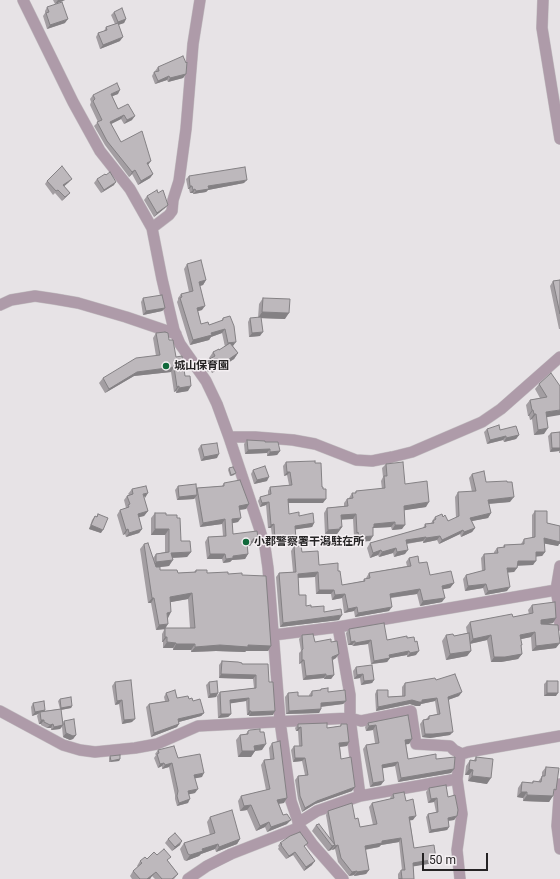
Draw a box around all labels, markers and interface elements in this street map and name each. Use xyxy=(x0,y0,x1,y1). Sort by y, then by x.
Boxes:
place label: 城山保育園 xyxy=(174,359,229,373)
marker: 城山保育園 xyxy=(161,361,171,371)
place label: 小郡警察署干潟駐在所 xyxy=(254,535,364,549)
marker: 小郡警察署干潟駐在所 xyxy=(241,537,251,547)
scale bar xyxy=(424,845,490,871)
text: 50 m xyxy=(429,853,456,867)

